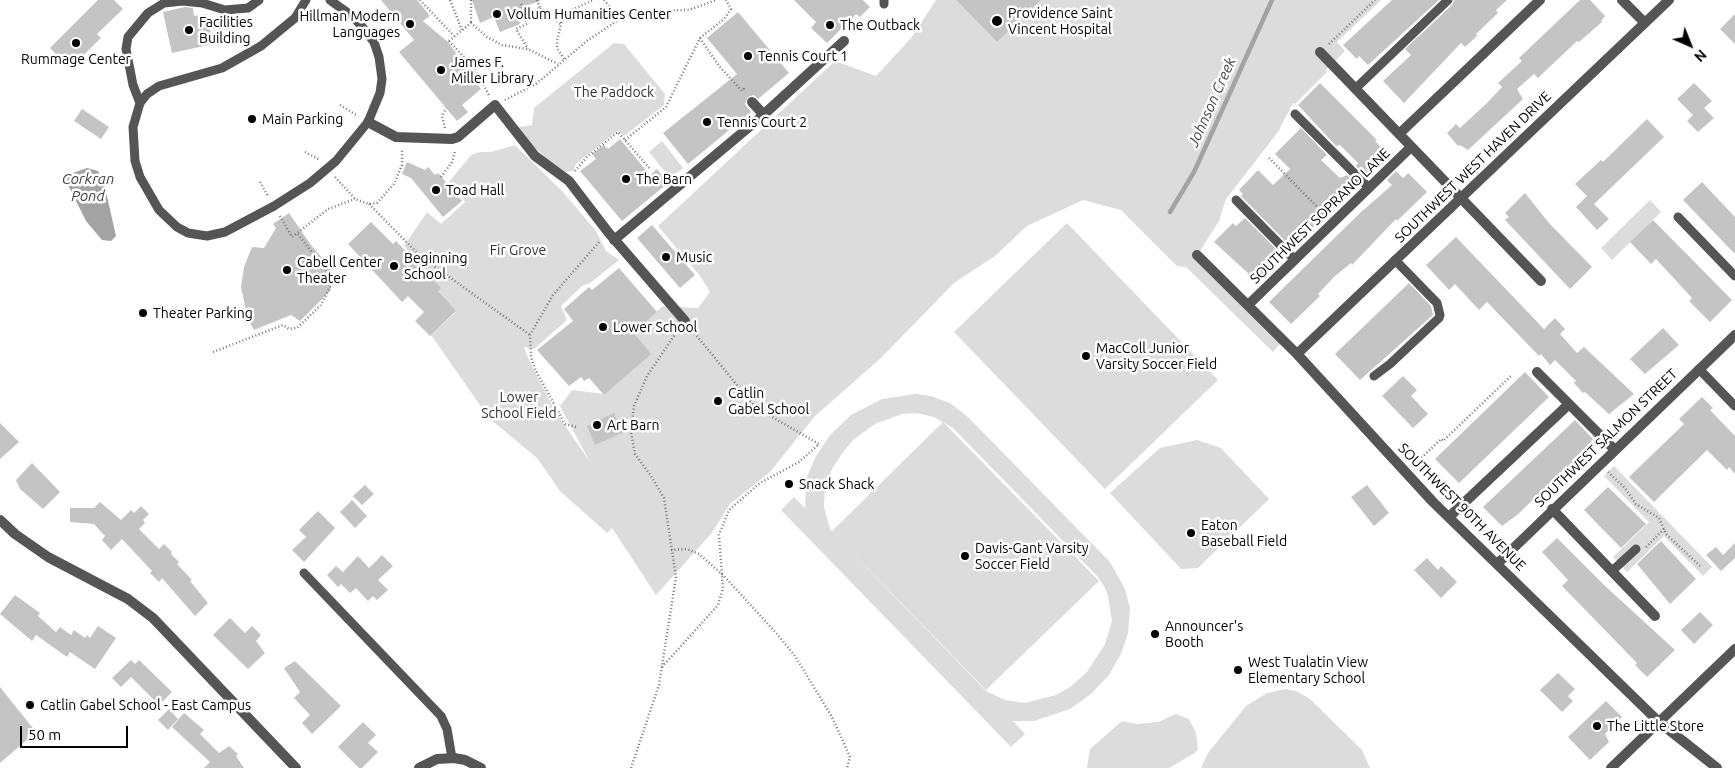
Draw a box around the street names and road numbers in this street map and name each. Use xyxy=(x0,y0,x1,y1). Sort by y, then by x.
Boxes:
street label: SOUTHWEST WEST HAVEN DRIVE xyxy=(1391,88,1555,246)
street label: SOUTHWEST SOPRANO LANE xyxy=(1247,145,1393,287)
street label: SOUTHWEST SALMON STREET xyxy=(1531,365,1681,511)
street label: SOUTHWEST 90TH AVENUE xyxy=(1395,440,1529,574)

